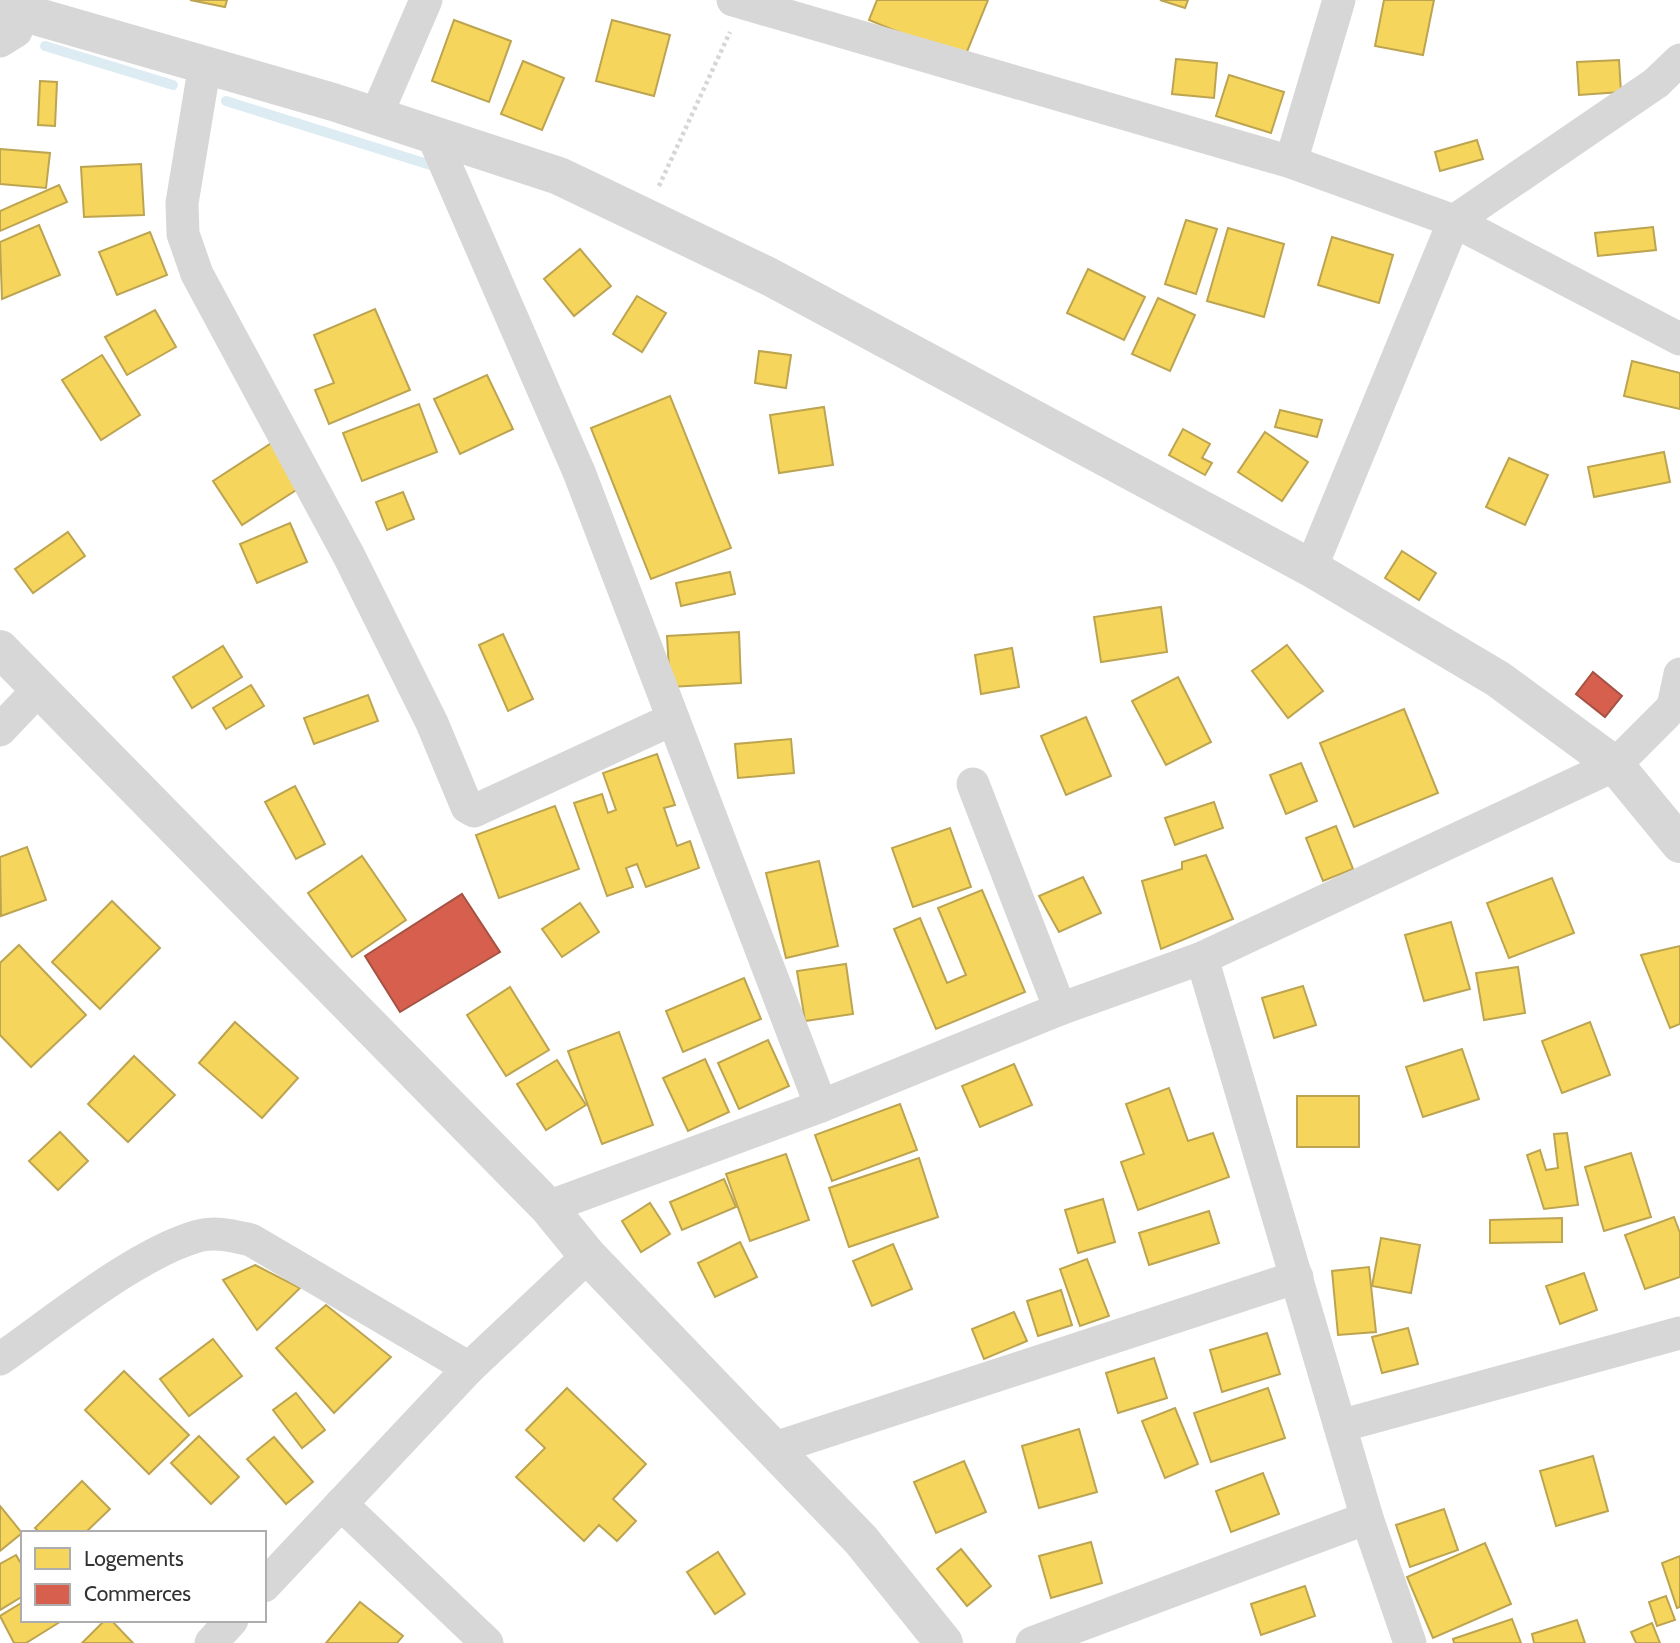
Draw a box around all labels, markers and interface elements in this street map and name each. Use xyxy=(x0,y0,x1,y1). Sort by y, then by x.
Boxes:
legend xyxy=(21,1531,266,1622)
text: Logements xyxy=(84,1546,184,1571)
text: Commerces xyxy=(84,1581,191,1606)

